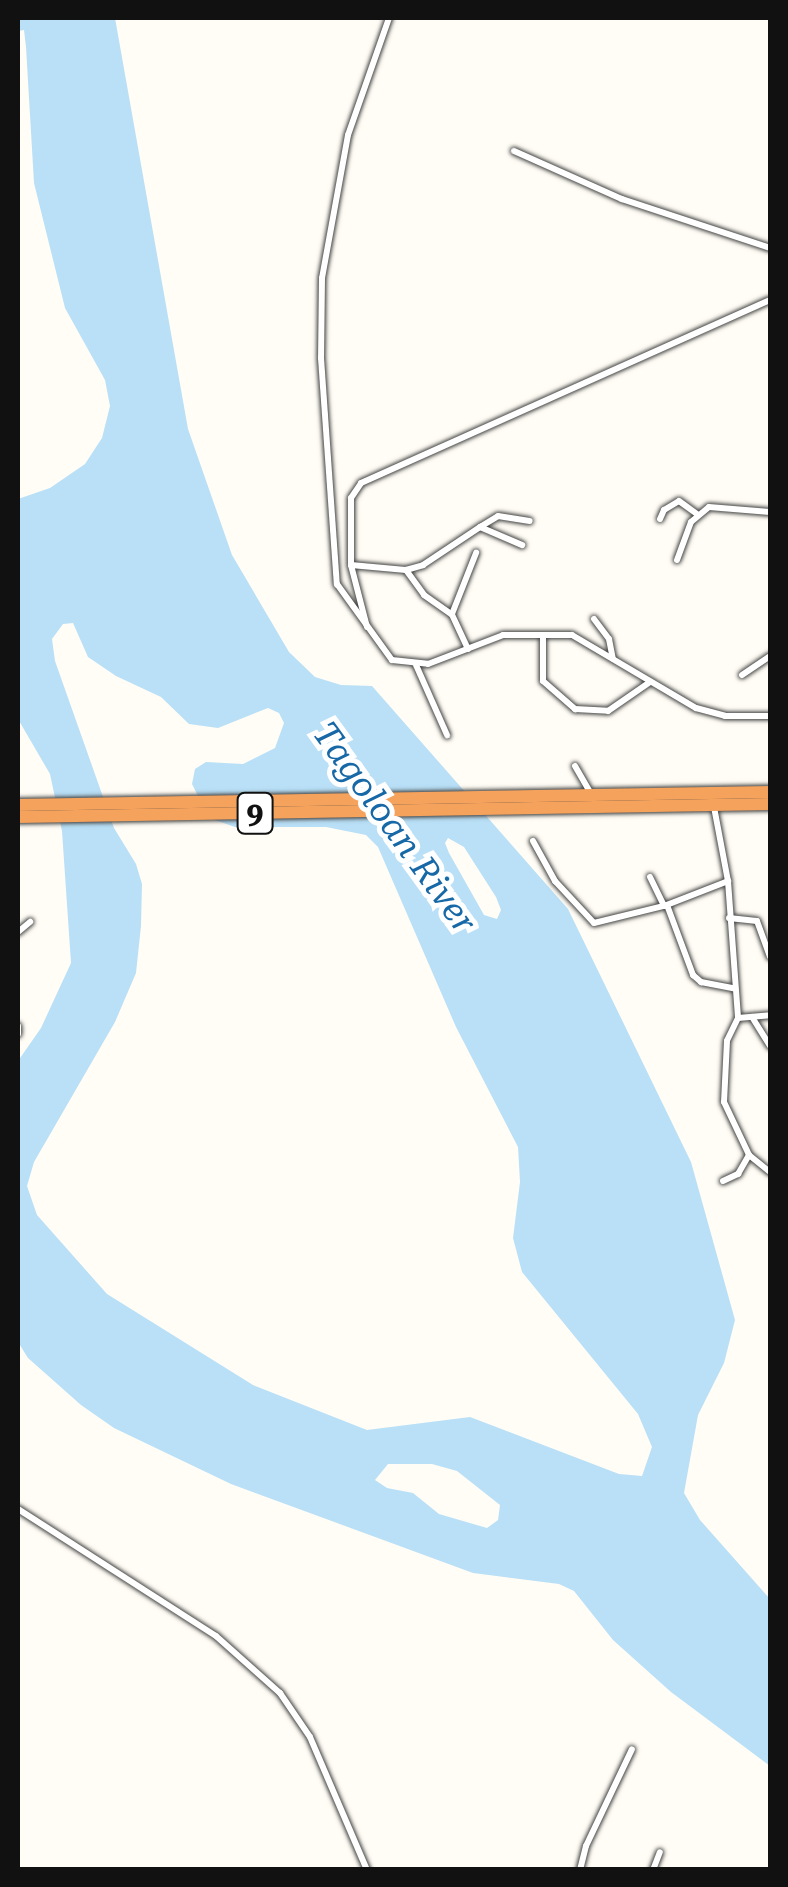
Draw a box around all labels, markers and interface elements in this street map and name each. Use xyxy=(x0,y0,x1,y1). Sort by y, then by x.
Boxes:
water label: Tagoloan River xyxy=(303,714,485,942)
road number: 9 xyxy=(235,788,275,838)

